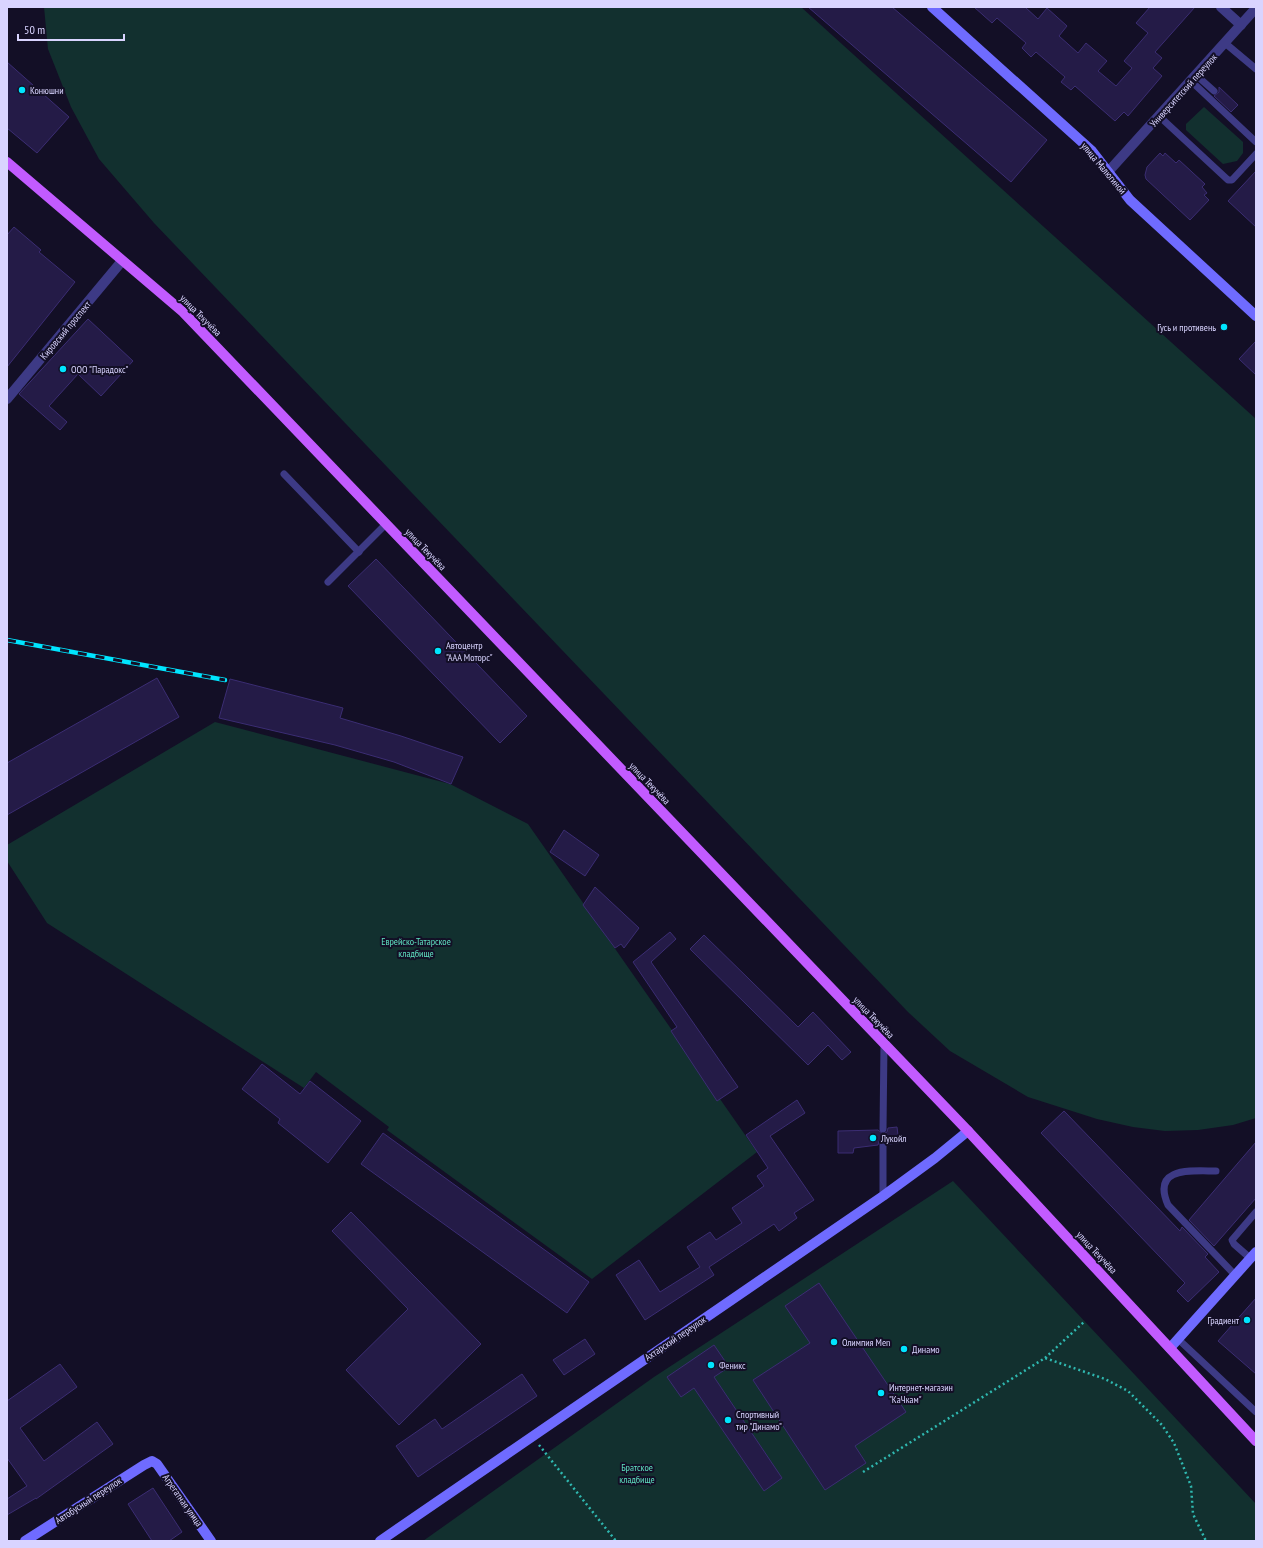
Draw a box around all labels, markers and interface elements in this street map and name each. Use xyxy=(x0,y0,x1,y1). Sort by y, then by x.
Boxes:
scale bar xyxy=(18,16,124,42)
text: 50 m xyxy=(24,22,45,37)
street label: Университетский переулок xyxy=(1147,51,1220,130)
place label: Конюшни xyxy=(30,84,64,97)
marker: Конюшни xyxy=(17,85,27,95)
street label: улица Малюгиной xyxy=(1078,140,1129,197)
street label: улица Текучёва xyxy=(177,292,224,339)
street label: Кировский проспект xyxy=(37,298,94,362)
place label: Гусь и противень xyxy=(1157,321,1216,334)
marker: Гусь и противень xyxy=(1219,322,1229,332)
place label: ООО "Парадокс" xyxy=(71,363,128,376)
marker: ООО "Парадокс" xyxy=(58,364,68,374)
street label: улица Текучёва xyxy=(402,526,449,573)
place label: Автоцентр "ААА Моторс" xyxy=(446,639,493,664)
marker: Автоцентр "ААА Моторс" xyxy=(433,646,443,656)
street label: улица Текучёва xyxy=(626,760,673,807)
park label: Еврейско-Татарское кладбище xyxy=(381,935,451,960)
street label: улица Текучёва xyxy=(850,994,897,1041)
place label: Лукойл xyxy=(880,1132,906,1145)
marker: Лукойл xyxy=(868,1133,878,1143)
street label: улица Текучёва xyxy=(1074,1228,1120,1276)
street label: Ахтарский переулок xyxy=(642,1313,709,1364)
place label: Градиент xyxy=(1208,1314,1240,1327)
marker: Градиент xyxy=(1242,1315,1252,1325)
place label: Олимпия Men xyxy=(842,1336,891,1349)
marker: Олимпия Men xyxy=(829,1337,839,1347)
place label: Динамо xyxy=(912,1343,940,1356)
marker: Динамо xyxy=(899,1344,909,1354)
place label: Феникс xyxy=(719,1359,746,1372)
marker: Феникс xyxy=(706,1360,716,1370)
place label: Интернет-магазин "КаЧкам" xyxy=(889,1381,953,1406)
marker: Интернет-магазин "КаЧкам" xyxy=(876,1388,886,1398)
place label: Спортивный тир "Динамо" xyxy=(736,1408,782,1433)
marker: Спортивный тир "Динамо" xyxy=(723,1415,733,1425)
park label: Братское кладбище xyxy=(619,1461,655,1486)
street label: Агрегатная улица xyxy=(160,1472,205,1529)
street label: Автобусный переулок xyxy=(53,1474,124,1527)

